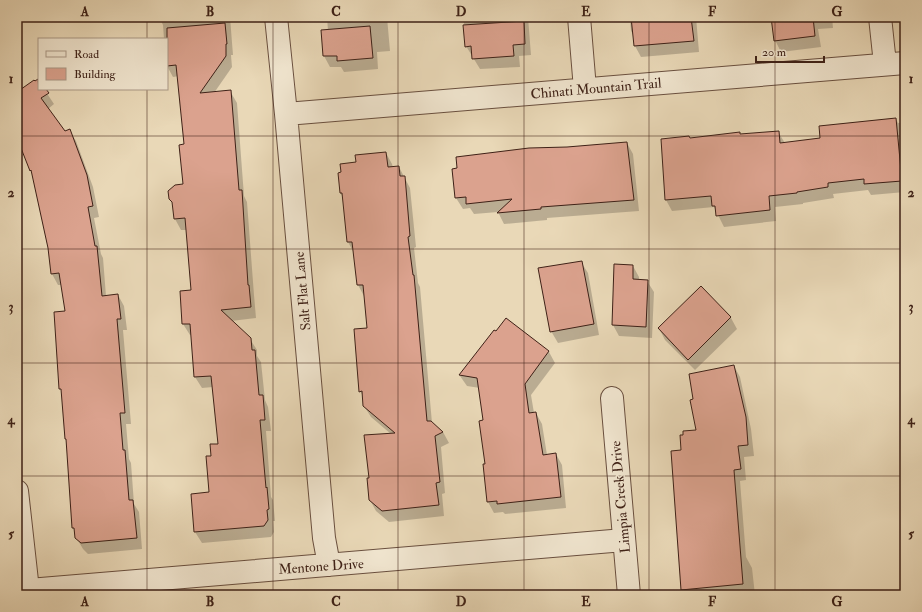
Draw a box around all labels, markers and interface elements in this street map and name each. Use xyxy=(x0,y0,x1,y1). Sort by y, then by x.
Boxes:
text: A xyxy=(80,4,90,20)
text: B xyxy=(206,4,214,20)
text: C xyxy=(331,4,341,20)
text: D xyxy=(456,4,467,20)
text: E xyxy=(581,4,591,20)
text: F xyxy=(708,4,717,20)
text: G xyxy=(832,4,843,20)
legend xyxy=(38,38,168,90)
scale bar xyxy=(756,38,824,64)
text: 20 m xyxy=(762,45,787,60)
text: Road xyxy=(74,47,99,62)
text: Building xyxy=(74,67,117,82)
text: 1 xyxy=(9,71,14,87)
text: 1 xyxy=(909,71,914,87)
street label: Chinati Mountain Trail xyxy=(530,74,663,103)
text: 2 xyxy=(8,185,15,201)
text: 2 xyxy=(908,185,915,201)
street label: Salt Flat Lane xyxy=(291,251,314,331)
text: 3 xyxy=(9,299,14,315)
text: 3 xyxy=(909,299,914,315)
text: 4 xyxy=(6,412,15,428)
text: 4 xyxy=(906,412,915,428)
street label: Limpia Creek Drive xyxy=(607,440,635,554)
text: 5 xyxy=(8,526,14,542)
text: 5 xyxy=(908,526,914,542)
street label: Mentone Drive xyxy=(278,555,364,578)
text: A xyxy=(80,594,90,610)
text: B xyxy=(206,594,214,610)
text: C xyxy=(331,594,341,610)
text: D xyxy=(456,594,467,610)
text: E xyxy=(581,594,591,610)
text: F xyxy=(708,594,717,610)
text: G xyxy=(832,594,843,610)

